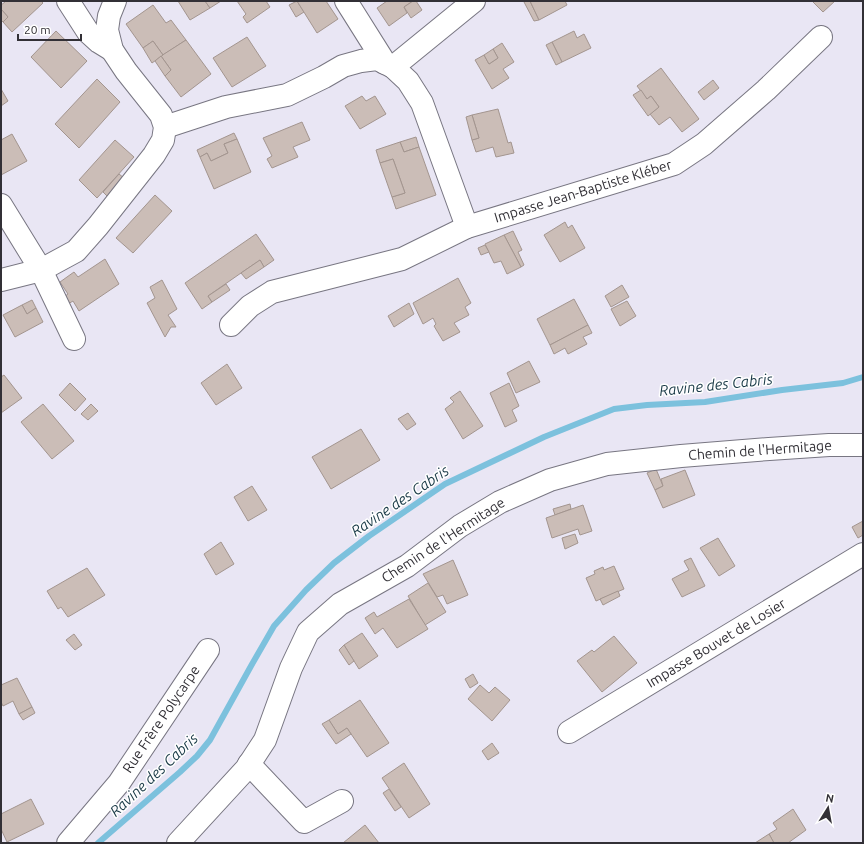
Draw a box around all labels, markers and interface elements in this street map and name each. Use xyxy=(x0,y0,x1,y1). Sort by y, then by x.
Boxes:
scale bar xyxy=(18,16,81,42)
text: 20 m xyxy=(24,23,51,36)
street label: Impasse Jean-Baptiste Kléber xyxy=(492,156,674,226)
water label: Ravine des Cabris xyxy=(658,370,774,399)
street label: Chemin de l'Hermitage xyxy=(688,437,832,463)
water label: Ravine des Cabris xyxy=(348,461,452,540)
street label: Chemin de l'Hermitage xyxy=(378,494,508,586)
street label: Impasse Bouvet de Losier xyxy=(644,595,789,691)
street label: Rue Frère Polycarpe xyxy=(119,662,203,776)
water label: Ravine des Cabris xyxy=(106,729,202,820)
north arrow xyxy=(808,788,848,828)
text: N xyxy=(825,792,835,805)

